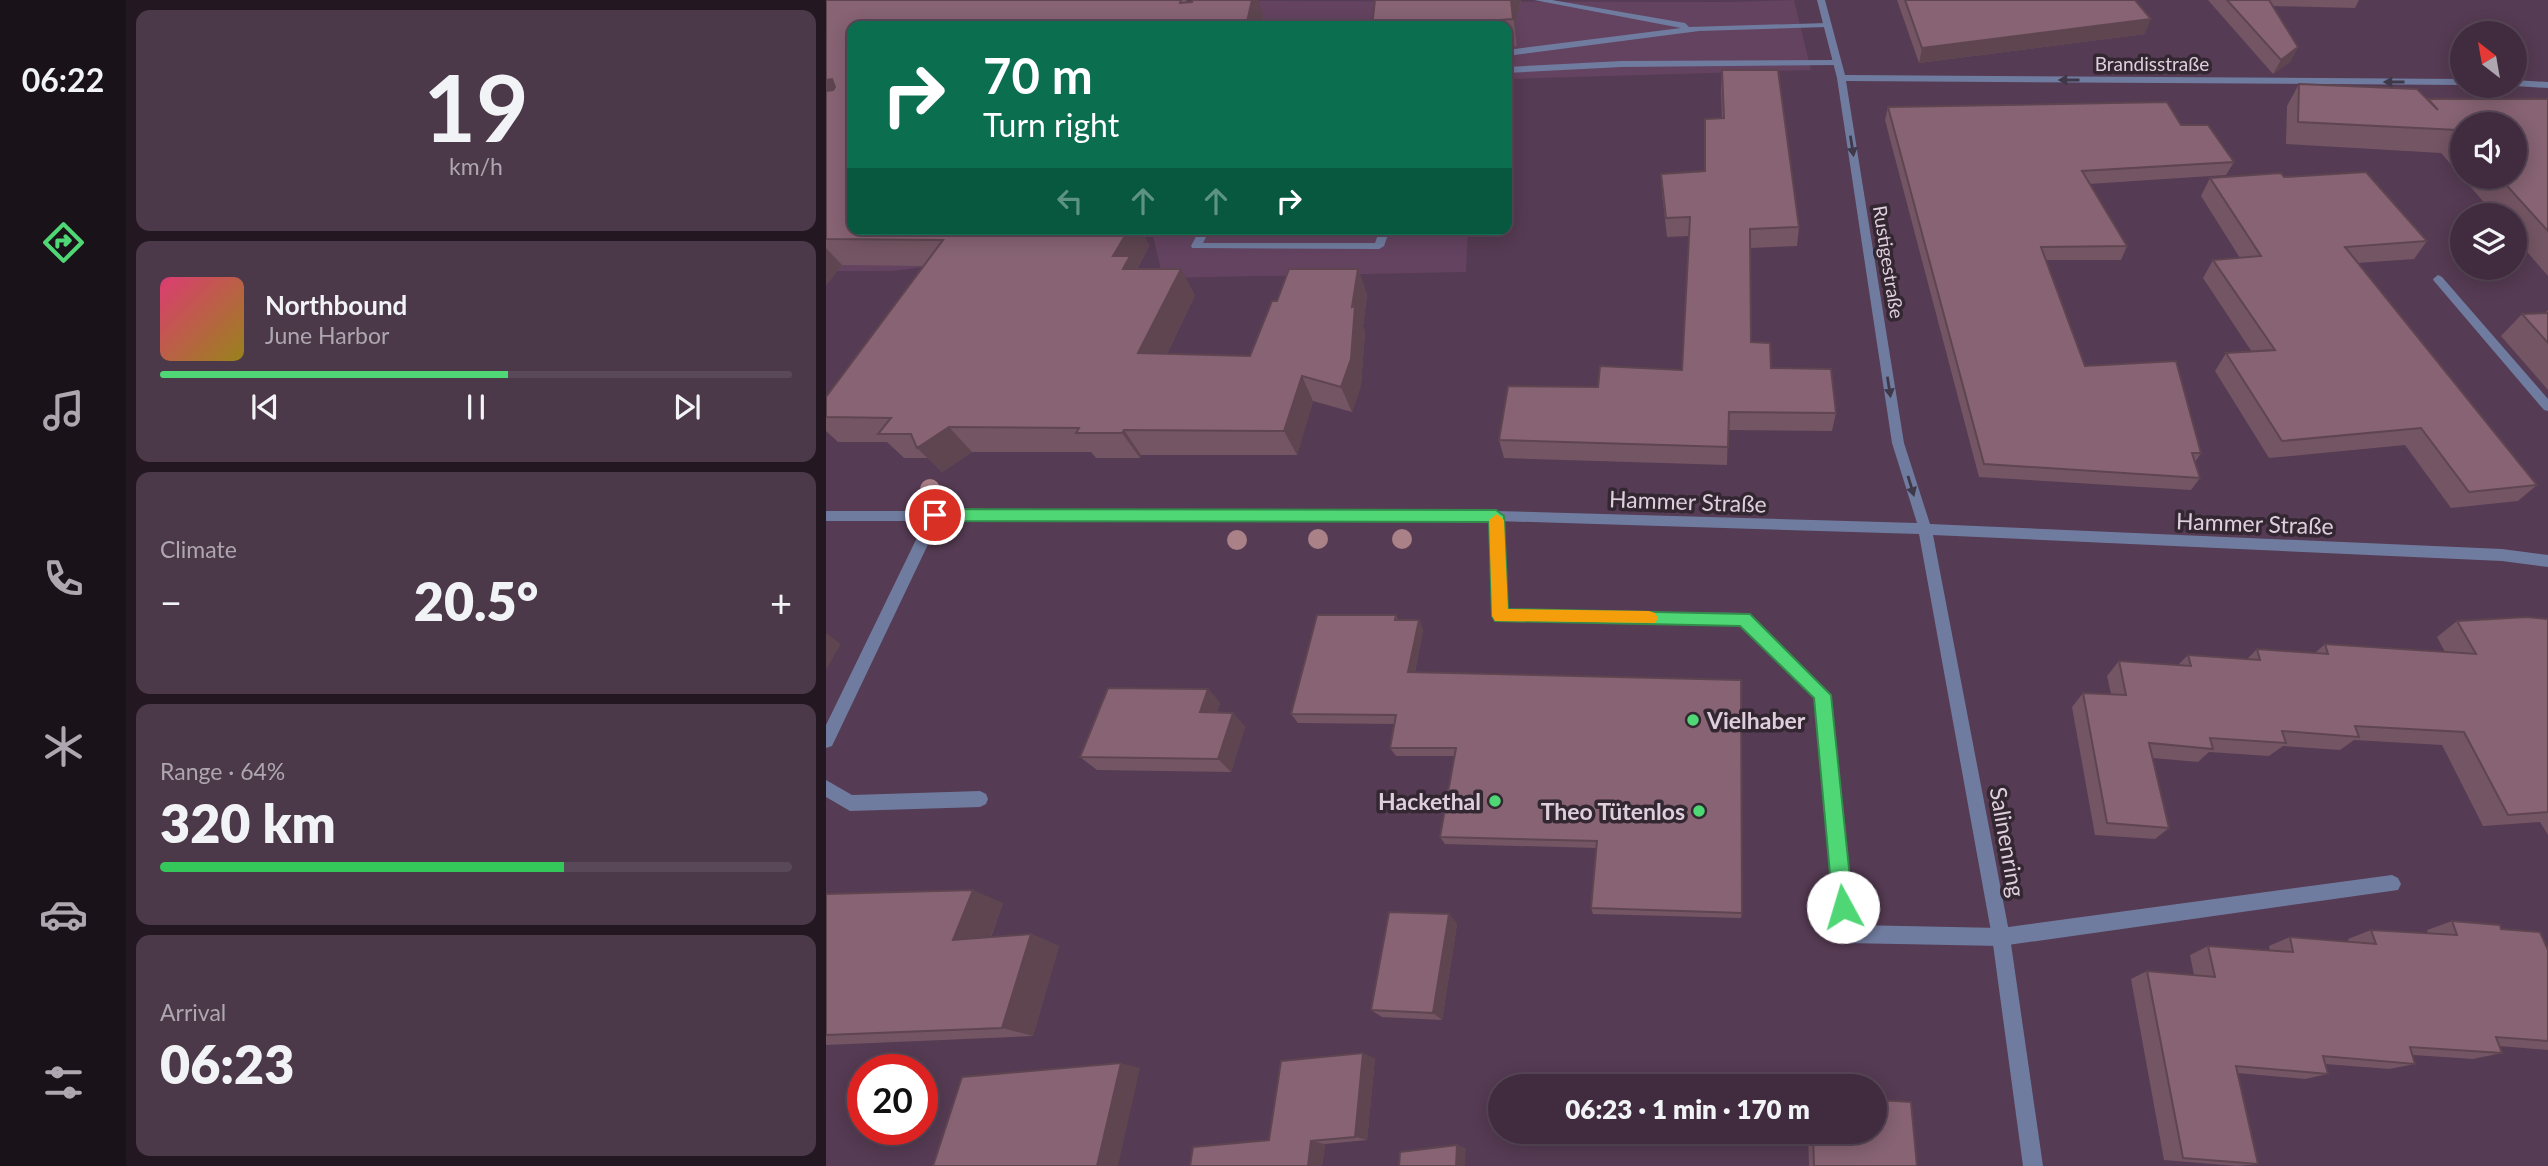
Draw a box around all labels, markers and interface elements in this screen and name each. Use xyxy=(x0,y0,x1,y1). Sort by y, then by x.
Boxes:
north arrow xyxy=(2450,21,2527,98)
map controls xyxy=(2450,21,2527,280)
text: 70 m xyxy=(983,46,1093,104)
icon: right xyxy=(868,49,959,140)
text: 19 xyxy=(423,52,529,161)
street label: Brandisstraße xyxy=(2095,52,2209,75)
text: 06:22 xyxy=(22,60,104,99)
one-way arrow xyxy=(2057,74,2079,86)
one-way arrow xyxy=(2383,76,2405,88)
text: Turn right xyxy=(983,105,1119,144)
button: sound xyxy=(2450,112,2527,189)
one-way arrow xyxy=(1846,135,1857,157)
text: km/h xyxy=(449,152,503,180)
icon: left xyxy=(1051,182,1089,220)
icon: ahead xyxy=(1124,182,1162,220)
icon: ahead xyxy=(1197,182,1235,220)
icon: right xyxy=(1270,182,1308,220)
button: layers xyxy=(2450,203,2527,280)
street label: Rustigestraße xyxy=(1869,204,1909,320)
icon: directions xyxy=(39,218,88,267)
text: Northbound xyxy=(265,289,407,321)
text: June Harbor xyxy=(265,321,389,349)
one-way arrow xyxy=(1884,376,1895,398)
icon: music xyxy=(39,386,88,435)
icon: previous xyxy=(246,388,284,426)
icon: pause xyxy=(457,388,495,426)
icon: next xyxy=(668,388,706,426)
one-way arrow xyxy=(1907,475,1917,496)
street label: Hammer Straße xyxy=(1609,484,1767,518)
pin xyxy=(905,485,965,545)
icon: arrive xyxy=(916,496,954,534)
street label: Hammer Straße xyxy=(2176,506,2334,540)
text: Climate xyxy=(160,535,237,563)
icon: phone xyxy=(39,554,88,603)
text: 20.5° xyxy=(414,570,538,632)
text: − xyxy=(160,579,182,625)
text: + xyxy=(770,579,792,625)
place label: Vielhaber xyxy=(1706,706,1806,734)
marker: Vielhaber xyxy=(1685,712,1701,728)
icon: climate xyxy=(39,722,88,771)
text: Range · 64% xyxy=(160,757,285,785)
street label: Salinenring xyxy=(1985,785,2031,899)
place label: Hackethal xyxy=(1378,787,1481,815)
text: 320 km xyxy=(160,792,336,854)
marker: Hackethal xyxy=(1487,793,1503,809)
place label: Theo Tütenlos xyxy=(1541,797,1685,825)
marker: Theo Tütenlos xyxy=(1691,803,1707,819)
position arrow xyxy=(1806,870,1880,944)
icon: car xyxy=(39,890,88,939)
text: Arrival xyxy=(160,998,226,1026)
text: 06:23 xyxy=(160,1033,294,1095)
speed limit sign: 20 xyxy=(847,1054,938,1145)
icon: filters xyxy=(39,1058,88,1107)
text: 06:23 · 1 min · 170 m xyxy=(1565,1093,1810,1125)

